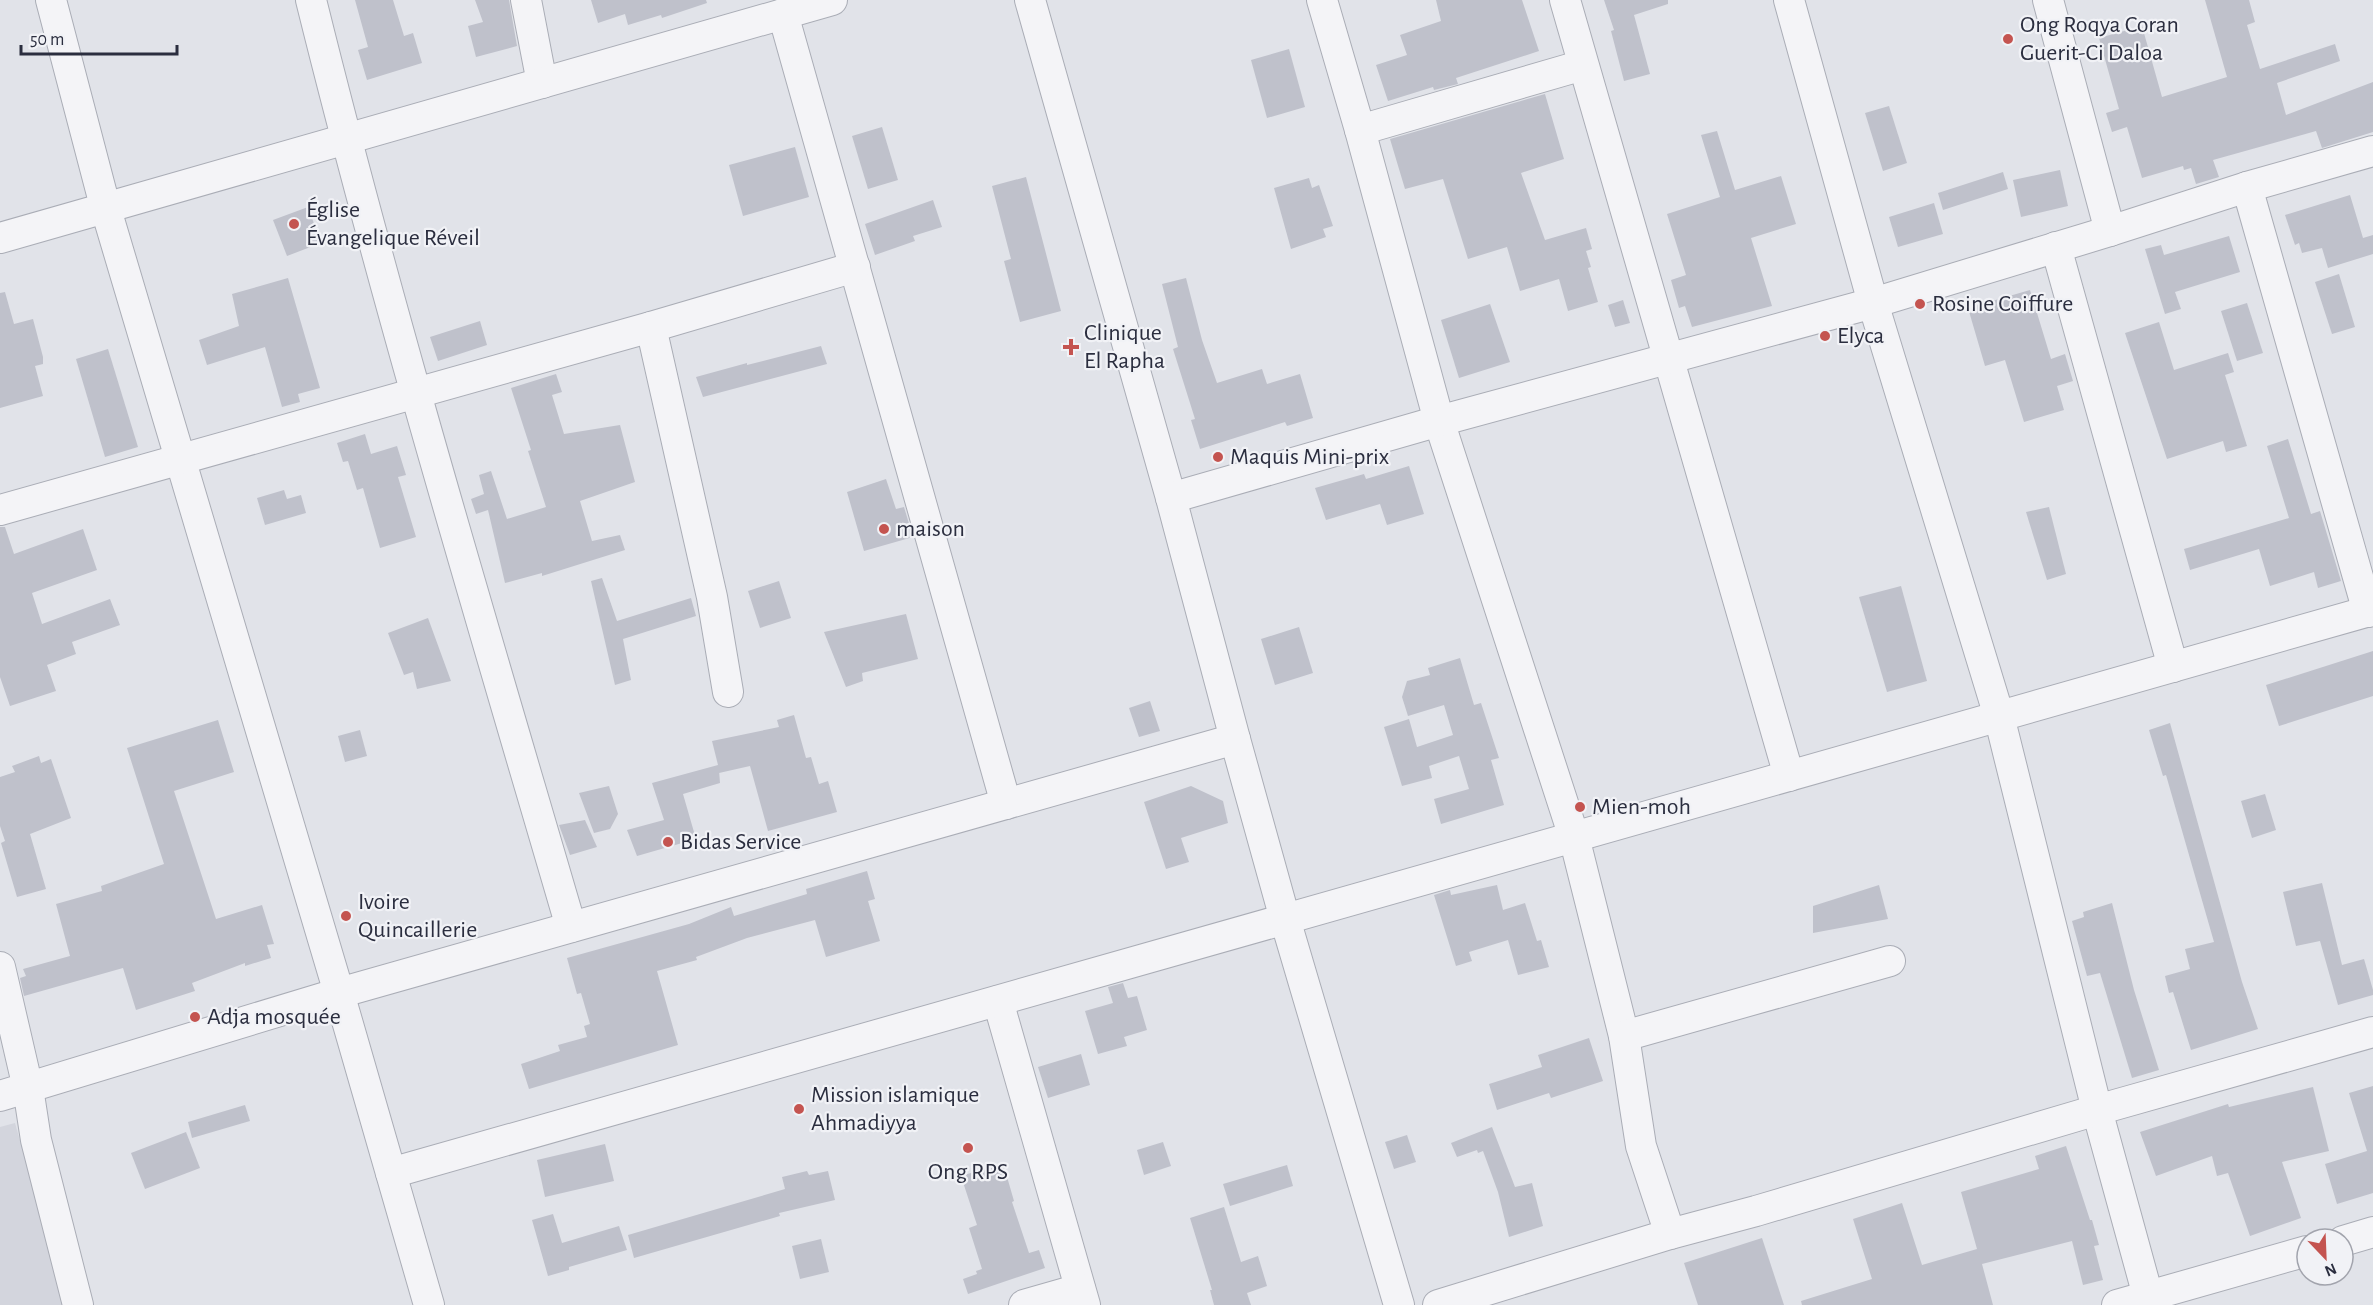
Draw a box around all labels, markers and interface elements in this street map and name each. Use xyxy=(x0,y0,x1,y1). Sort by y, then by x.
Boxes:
place label: Ong Roqya Coran Guerit-Ci Daloa xyxy=(2020,13,2179,65)
scale bar xyxy=(21,18,177,56)
text: 50 m xyxy=(30,31,64,49)
marker: Ong Roqya Coran Guerit-Ci Daloa xyxy=(2001,32,2015,46)
place label: Église Évangelique Réveil xyxy=(306,196,480,250)
marker: Église Évangelique Réveil xyxy=(287,217,301,231)
place label: Rosine Coiffure xyxy=(1932,292,2073,316)
marker: Rosine Coiffure xyxy=(1913,297,1927,311)
place label: Clinique El Rapha xyxy=(1084,321,1165,373)
place label: Elyca xyxy=(1837,324,1884,348)
marker: Elyca xyxy=(1818,329,1832,343)
marker: Clinique El Rapha xyxy=(1062,338,1080,356)
place label: Maquis Mini-prix xyxy=(1230,445,1390,469)
marker: Maquis Mini-prix xyxy=(1211,450,1225,464)
place label: maison xyxy=(896,517,965,541)
marker: maison xyxy=(877,522,891,536)
place label: Mien-moh xyxy=(1592,795,1691,819)
marker: Mien-moh xyxy=(1573,800,1587,814)
place label: Bidas Service xyxy=(680,830,801,854)
marker: Bidas Service xyxy=(661,835,675,849)
place label: Ivoire Quincaillerie xyxy=(358,890,477,942)
marker: Ivoire Quincaillerie xyxy=(339,909,353,923)
place label: Adja mosquée xyxy=(207,1005,341,1029)
marker: Adja mosquée xyxy=(188,1010,202,1024)
place label: Mission islamique Ahmadiyya xyxy=(811,1083,979,1135)
marker: Mission islamique Ahmadiyya xyxy=(792,1102,806,1116)
marker: Ong RPS xyxy=(961,1141,975,1155)
place label: Ong RPS xyxy=(928,1160,1008,1184)
north arrow xyxy=(2295,1227,2355,1287)
text: N xyxy=(2322,1260,2339,1279)

